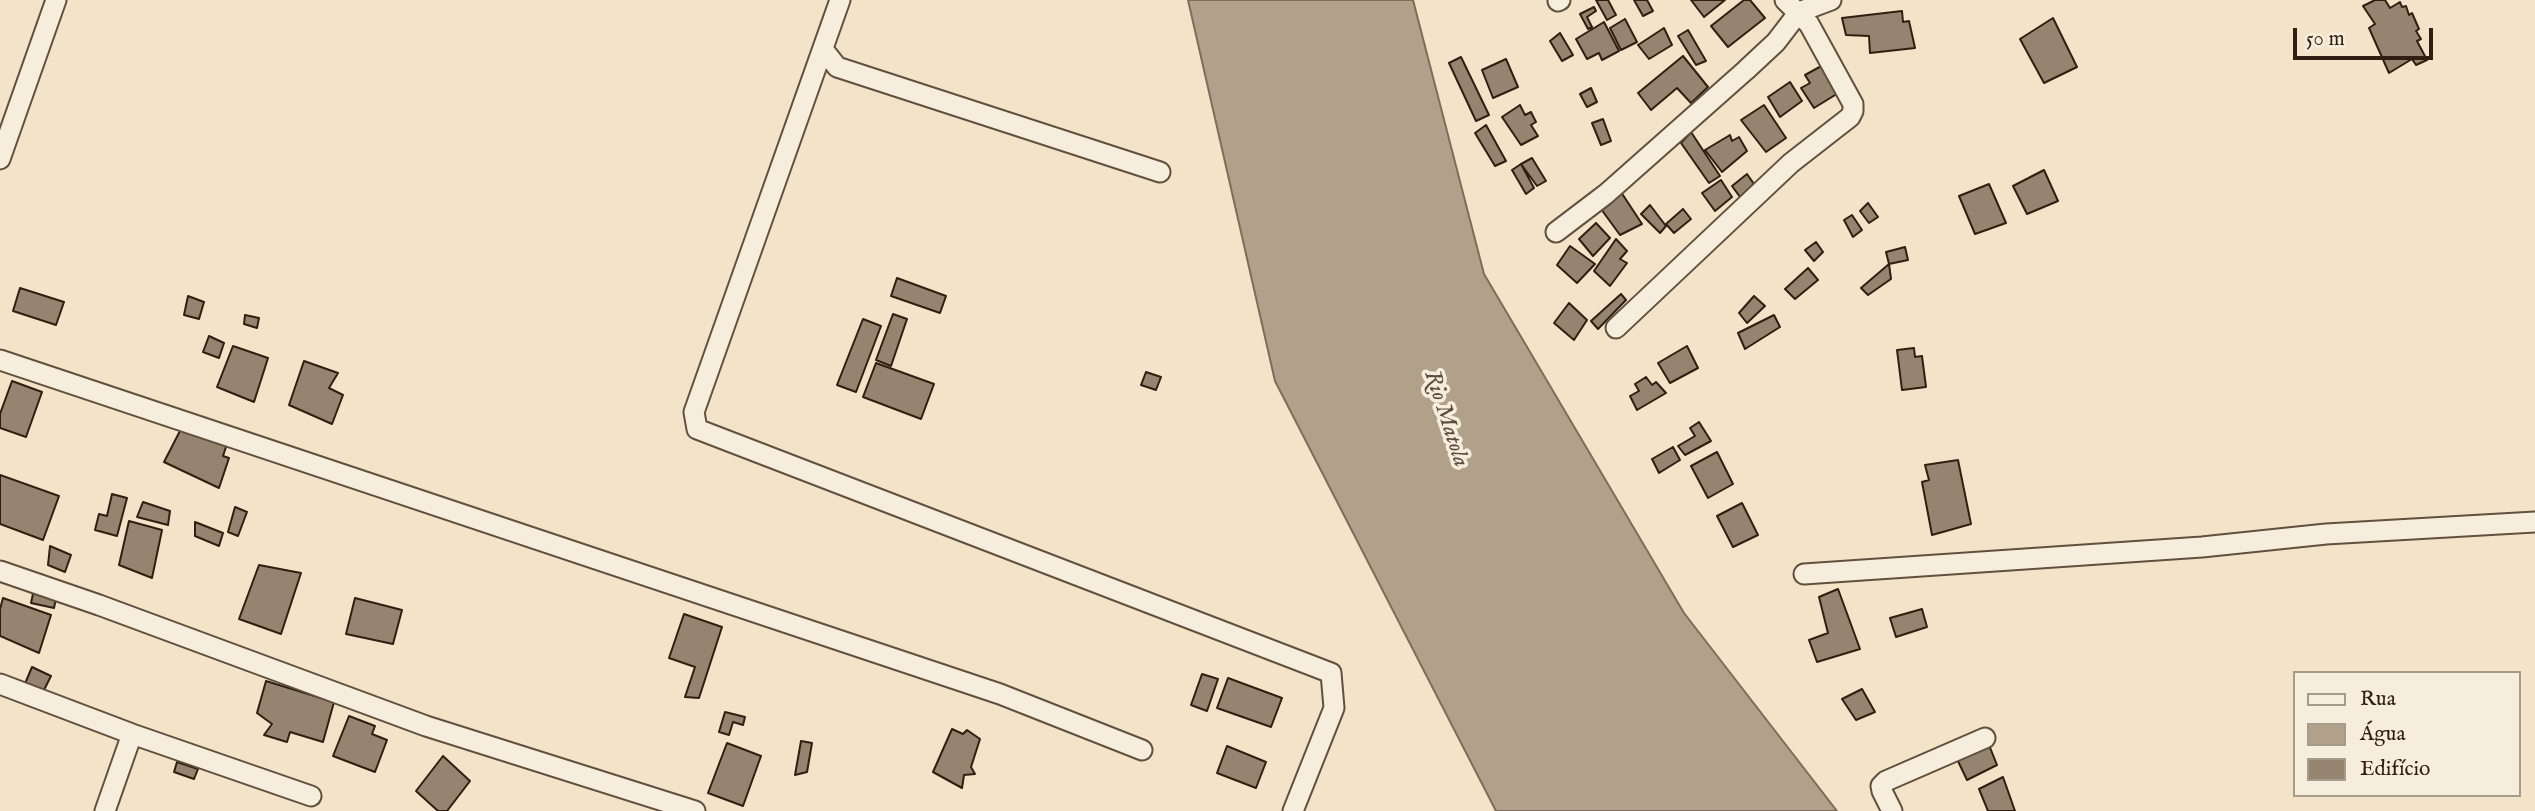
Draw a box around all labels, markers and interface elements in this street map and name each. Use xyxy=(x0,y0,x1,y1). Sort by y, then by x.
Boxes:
scale bar xyxy=(2297,14,2437,58)
text: 50 m xyxy=(2306,26,2345,53)
water label: Rio Matola xyxy=(1416,367,1474,471)
legend xyxy=(2294,671,2521,797)
text: Rua xyxy=(2360,686,2396,713)
text: Água xyxy=(2360,721,2406,748)
text: Edifício xyxy=(2360,756,2430,783)

